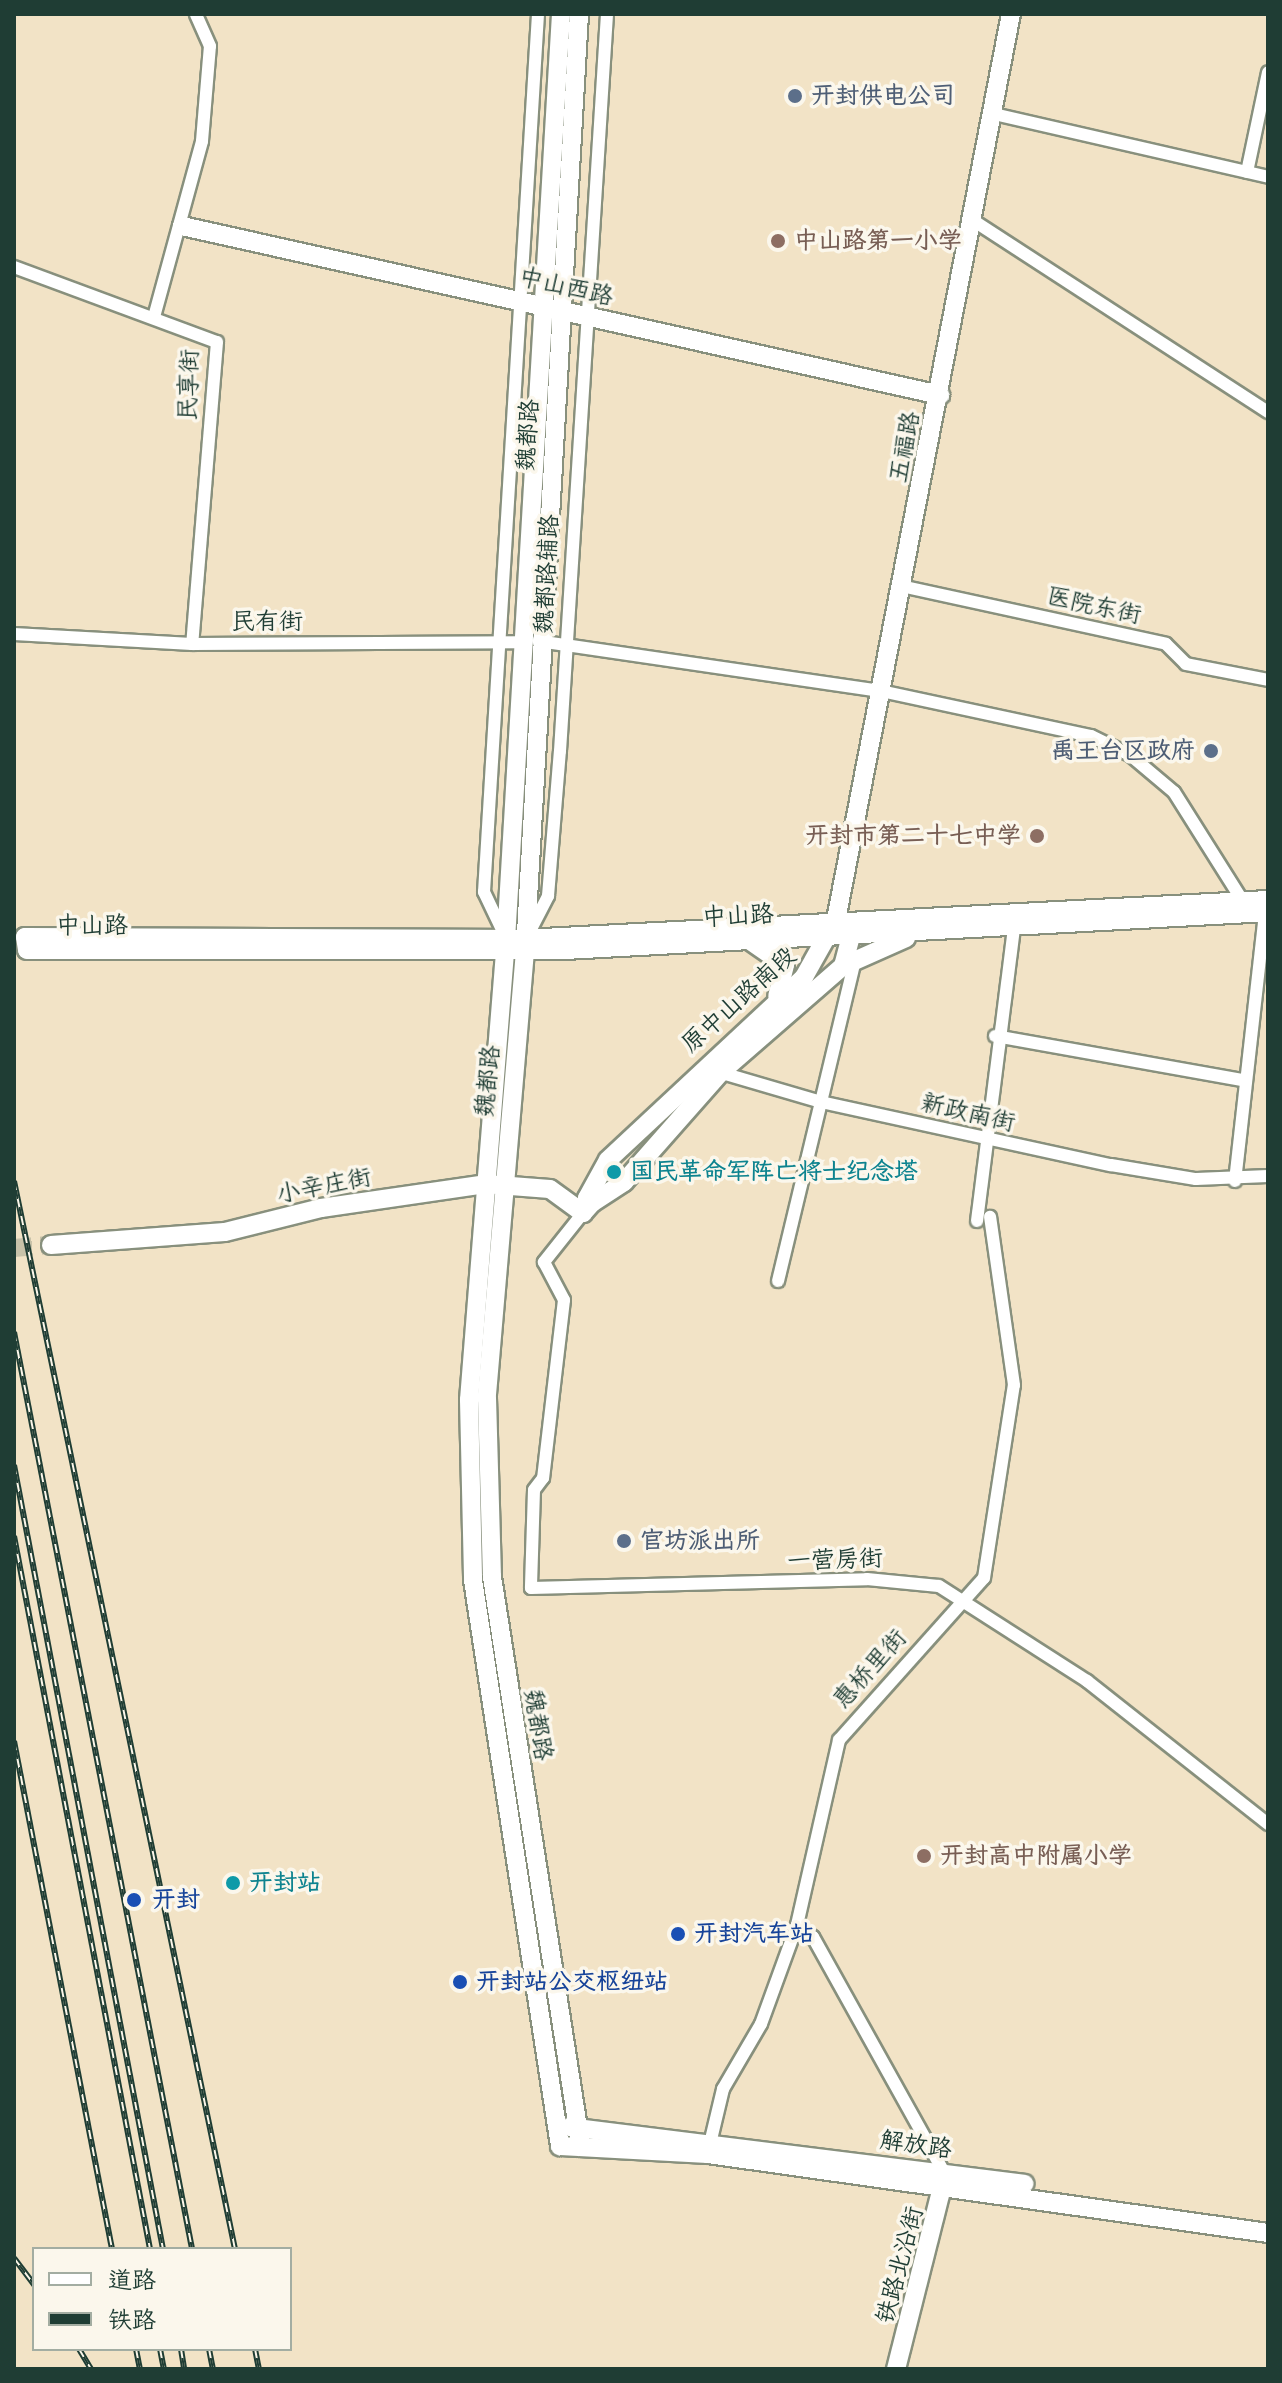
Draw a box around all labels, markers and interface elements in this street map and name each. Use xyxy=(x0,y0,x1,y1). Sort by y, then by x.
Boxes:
place label: 开封供电公司 xyxy=(811,82,955,110)
marker: 开封供电公司 xyxy=(786,87,804,105)
place label: 中山路第一小学 xyxy=(794,227,962,255)
marker: 中山路第一小学 xyxy=(769,232,787,250)
street label: 中山西路 xyxy=(516,262,616,312)
street label: 民享街 xyxy=(173,349,205,421)
street label: 魏都路 xyxy=(511,398,545,472)
street label: 五福路 xyxy=(884,409,926,485)
street label: 魏都路辅路 xyxy=(529,513,565,635)
street label: 医院东街 xyxy=(1044,582,1144,630)
street label: 民有街 xyxy=(231,608,303,636)
place label: 禹王台区政府 xyxy=(1051,737,1195,765)
marker: 禹王台区政府 xyxy=(1202,742,1220,760)
place label: 开封市第二十七中学 xyxy=(805,822,1021,850)
marker: 开封市第二十七中学 xyxy=(1028,827,1046,845)
street label: 中山路 xyxy=(701,900,775,932)
street label: 中山路 xyxy=(56,912,128,940)
street label: 原中山路南段 xyxy=(676,941,802,1059)
street label: 魏都路 xyxy=(470,1044,506,1118)
street label: 新政南街 xyxy=(918,1088,1018,1138)
place label: 国民革命军阵亡将士纪念塔 xyxy=(630,1158,918,1186)
street label: 小辛庄街 xyxy=(274,1163,374,1209)
marker: 国民革命军阵亡将士纪念塔 xyxy=(605,1163,623,1181)
place label: 官坊派出所 xyxy=(640,1527,760,1555)
marker: 官坊派出所 xyxy=(615,1532,633,1550)
street label: 一营房街 xyxy=(787,1544,883,1576)
street label: 惠桥里街 xyxy=(827,1624,913,1714)
street label: 魏都路 xyxy=(518,1687,558,1763)
place label: 开封高中附属小学 xyxy=(940,1842,1132,1870)
marker: 开封高中附属小学 xyxy=(915,1847,933,1865)
place label: 开封站 xyxy=(249,1869,321,1897)
marker: 开封站 xyxy=(224,1874,242,1892)
place label: 开封 xyxy=(152,1886,200,1914)
marker: 开封 xyxy=(123,1889,145,1911)
place label: 开封汽车站 xyxy=(694,1920,814,1948)
marker: 开封汽车站 xyxy=(669,1925,687,1943)
place label: 开封站公交枢纽站 xyxy=(476,1968,668,1996)
marker: 开封站公交枢纽站 xyxy=(451,1973,469,1991)
street label: 解放路 xyxy=(878,2126,954,2164)
street label: 铁路北沿街 xyxy=(871,2203,929,2327)
legend xyxy=(32,2247,292,2351)
text: 道路 xyxy=(108,2266,156,2294)
text: 铁路 xyxy=(108,2306,156,2334)

